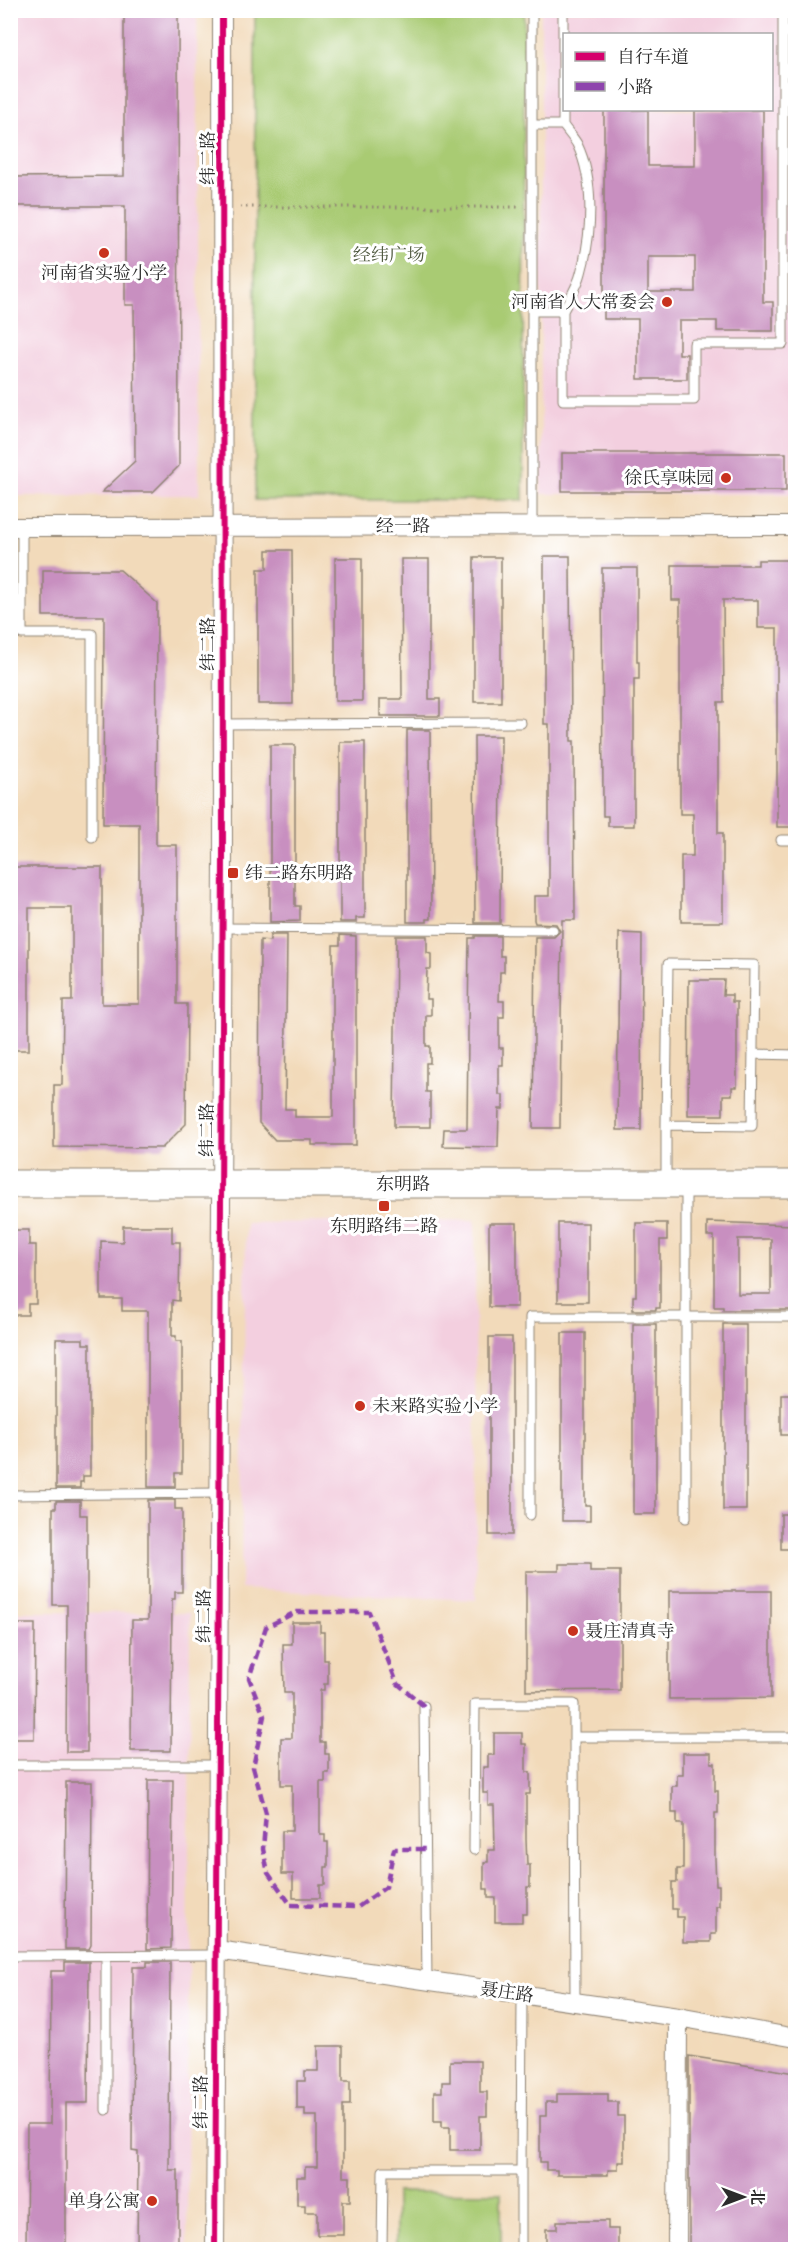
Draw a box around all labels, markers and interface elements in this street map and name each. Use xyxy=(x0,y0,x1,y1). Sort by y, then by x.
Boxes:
legend xyxy=(563,33,773,111)
text: 自行车道 xyxy=(617,45,689,70)
text: 小路 xyxy=(617,75,653,100)
street label: 纬二路 xyxy=(196,131,221,185)
park label: 经纬广场 xyxy=(353,243,425,268)
marker: 河南省实验小学 xyxy=(97,246,111,260)
place label: 河南省实验小学 xyxy=(41,261,167,286)
place label: 河南省人大常委会 xyxy=(511,290,655,315)
marker: 河南省人大常委会 xyxy=(660,295,674,309)
place label: 徐氏享味园 xyxy=(624,466,714,491)
marker: 徐氏享味园 xyxy=(719,471,733,485)
street label: 经一路 xyxy=(376,514,430,539)
street label: 纬二路 xyxy=(196,617,221,671)
place label: 纬二路东明路 xyxy=(245,861,353,886)
marker: 纬二路东明路 xyxy=(226,866,240,880)
street label: 纬二路 xyxy=(195,1103,220,1157)
street label: 东明路 xyxy=(376,1172,430,1197)
marker: 东明路纬二路 xyxy=(377,1199,391,1213)
place label: 东明路纬二路 xyxy=(330,1214,438,1239)
place label: 未来路实验小学 xyxy=(372,1394,498,1419)
marker: 未来路实验小学 xyxy=(353,1399,367,1413)
street label: 纬二路 xyxy=(192,1589,217,1643)
place label: 聂庄清真寺 xyxy=(585,1619,675,1644)
marker: 聂庄清真寺 xyxy=(566,1624,580,1638)
street label: 聂庄路 xyxy=(478,1976,535,2009)
street label: 纬二路 xyxy=(189,2075,214,2129)
north arrow xyxy=(713,2167,773,2227)
place label: 单身公寓 xyxy=(68,2189,140,2214)
text: 北 xyxy=(746,2189,768,2205)
marker: 单身公寓 xyxy=(145,2194,159,2208)

